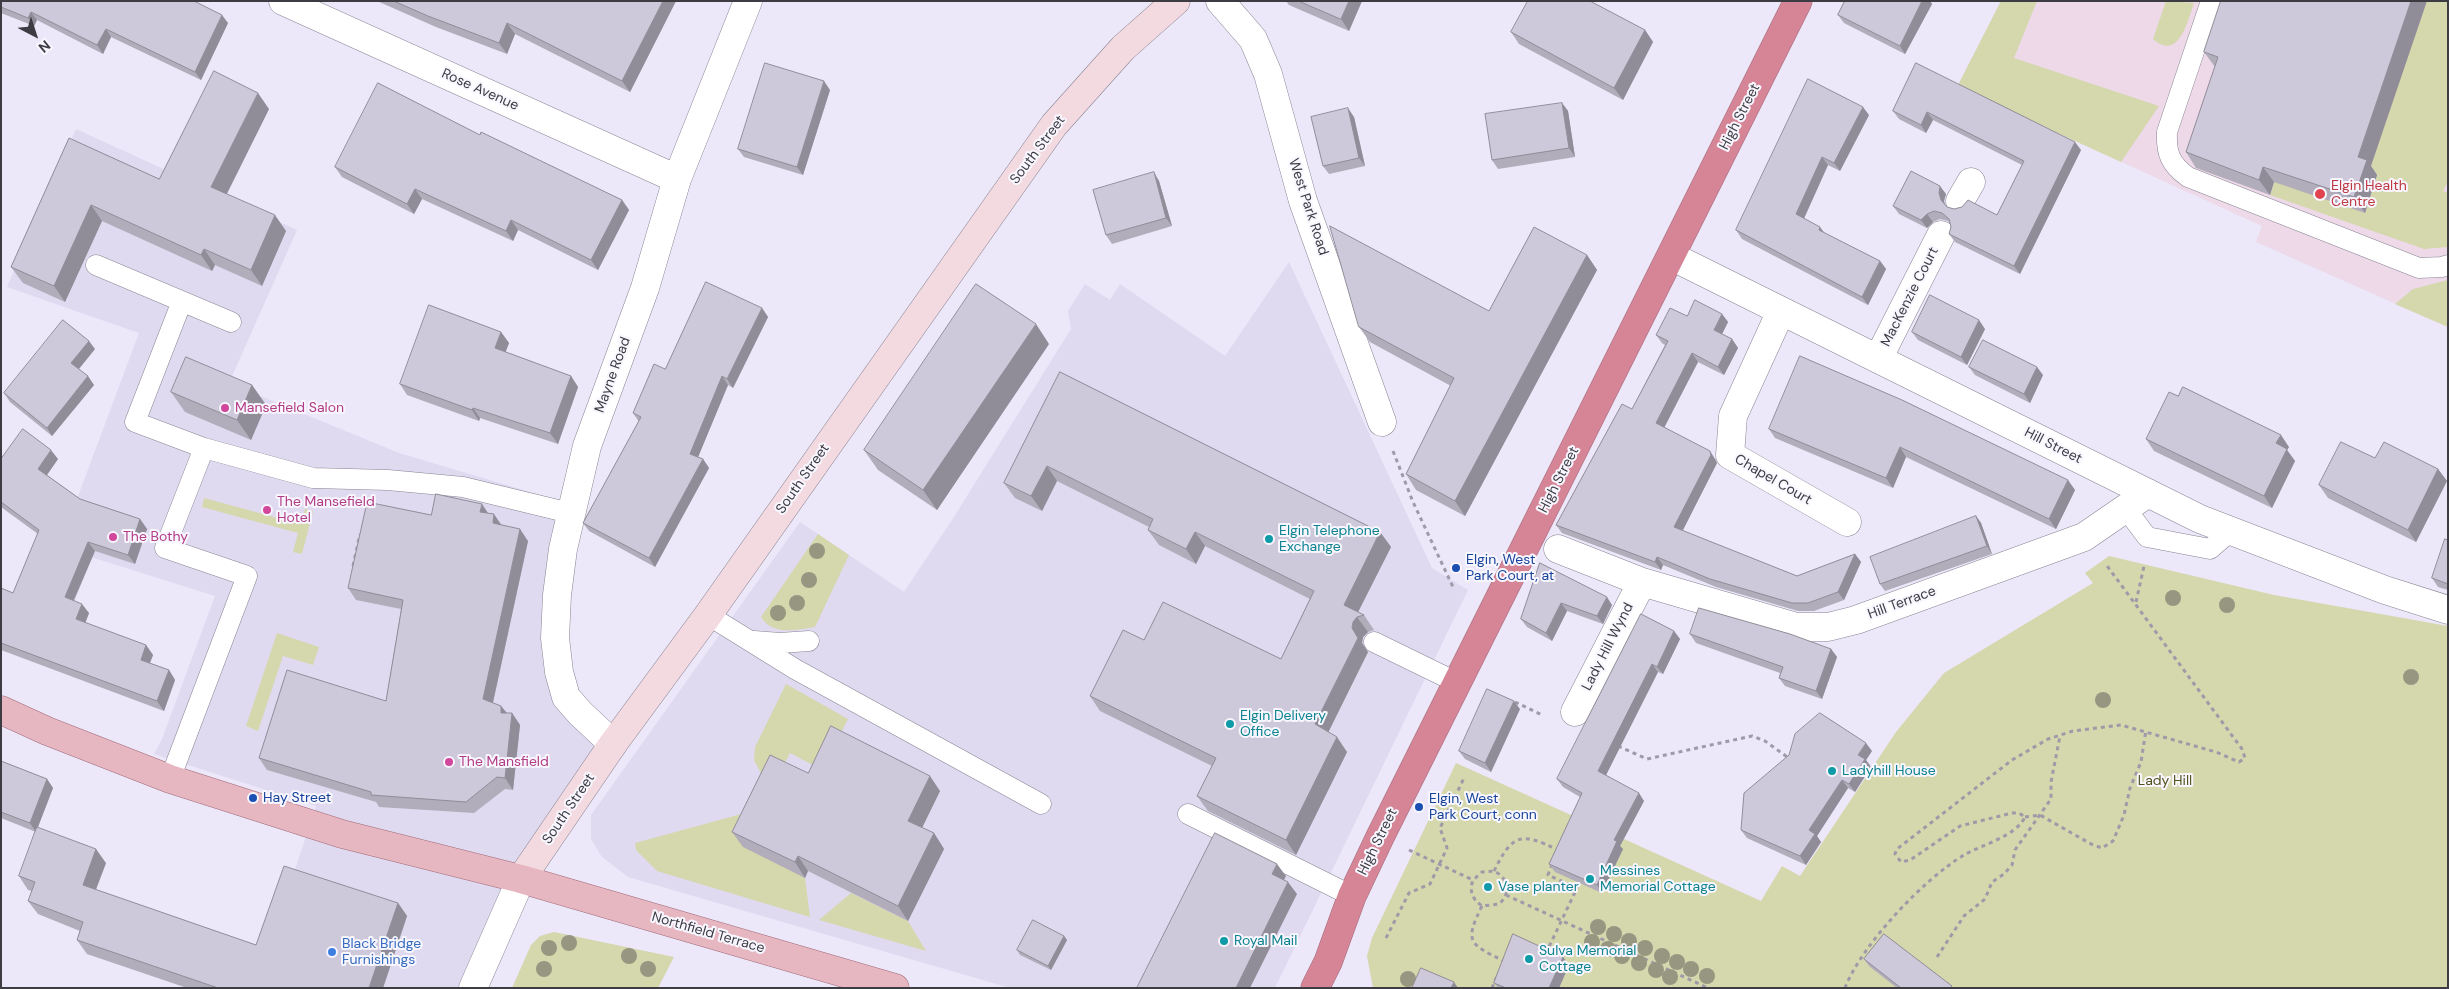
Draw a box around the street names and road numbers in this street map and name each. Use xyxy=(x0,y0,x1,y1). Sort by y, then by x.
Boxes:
street label: Rose Avenue xyxy=(439,66,521,114)
street label: High Street xyxy=(1716,81,1764,153)
street label: South Street xyxy=(1007,112,1069,188)
street label: West Park Road xyxy=(1284,157,1332,257)
street label: MacKenzie Court xyxy=(1878,244,1942,350)
street label: Mayne Road xyxy=(592,335,634,415)
street label: Hill Street xyxy=(2021,424,2085,468)
street label: South Street xyxy=(773,441,833,517)
street label: High Street xyxy=(1535,444,1583,516)
street label: Chapel Court xyxy=(1731,451,1815,509)
street label: Hill Terrace xyxy=(1866,583,1938,623)
street label: Lady Hill Wynd xyxy=(1579,600,1637,694)
street label: South Street xyxy=(539,771,599,847)
street label: High Street xyxy=(1355,806,1401,878)
street label: Northfield Terrace xyxy=(650,909,766,957)

